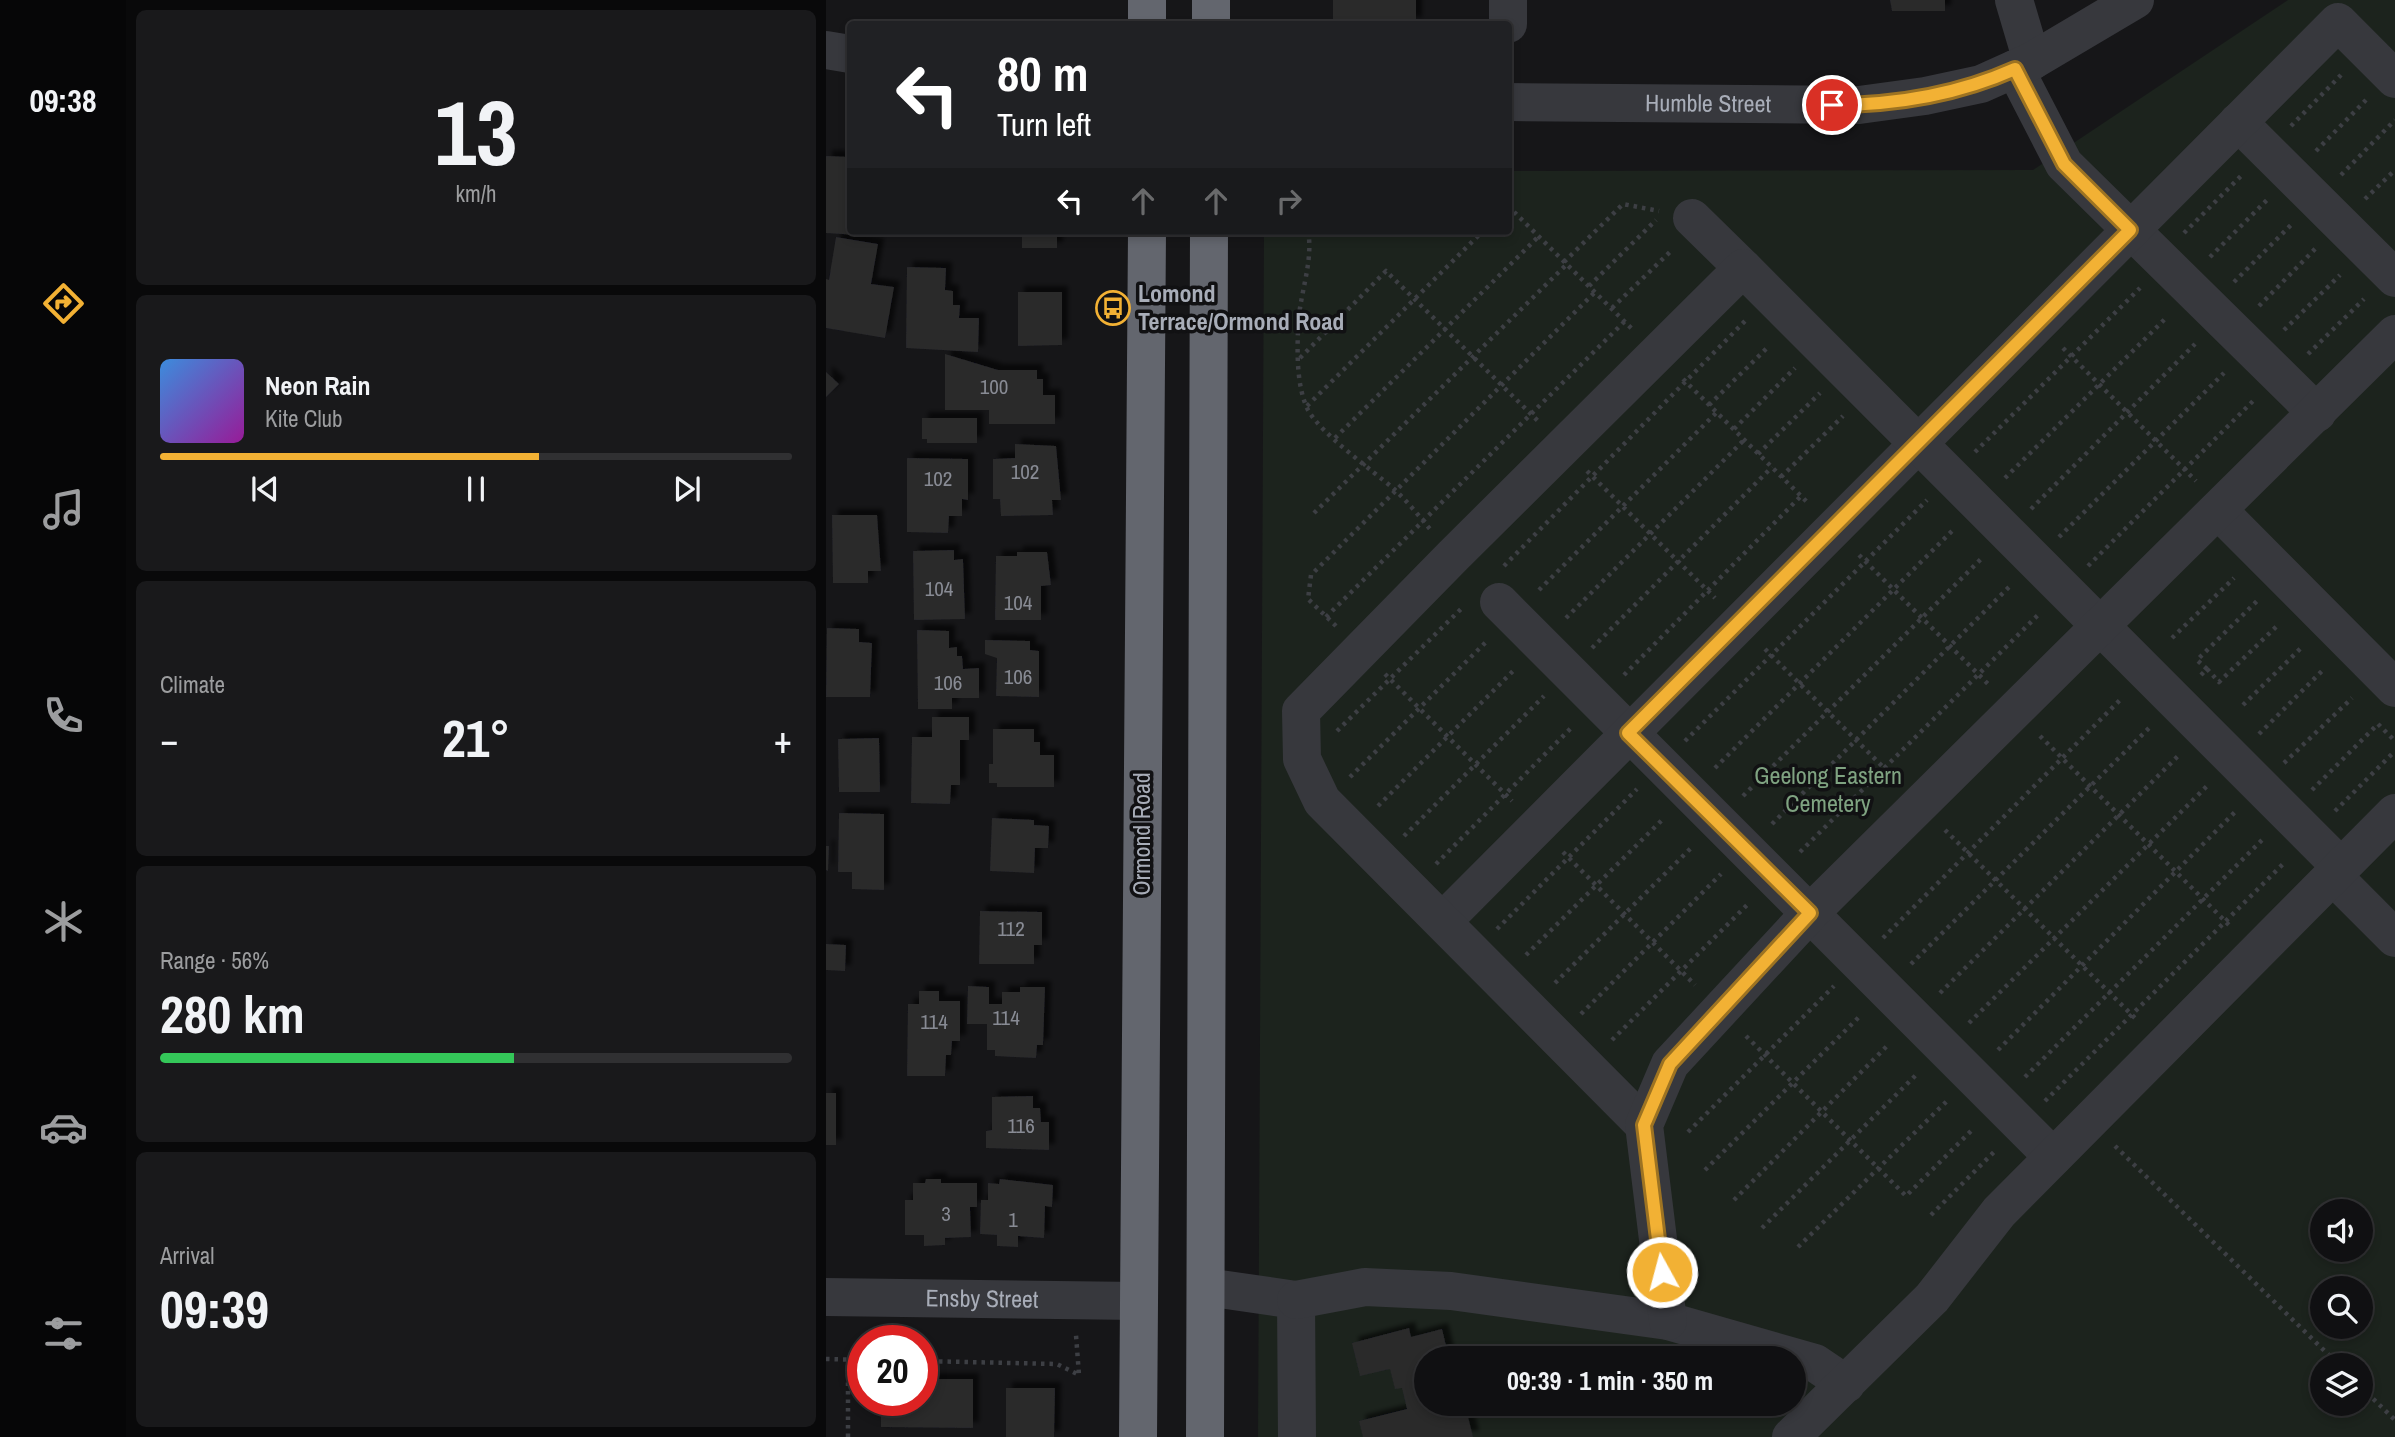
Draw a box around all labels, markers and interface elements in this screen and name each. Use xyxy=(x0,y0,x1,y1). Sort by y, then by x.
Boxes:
text: 80 m xyxy=(997,40,1089,106)
icon: left xyxy=(882,49,973,140)
text: 13 xyxy=(435,71,518,193)
pin xyxy=(1802,75,1862,135)
text: 09:38 xyxy=(29,79,97,122)
street label: Humble Street xyxy=(1645,86,1772,119)
icon: arrive xyxy=(1813,86,1851,124)
text: Turn left xyxy=(997,103,1091,146)
text: km/h xyxy=(456,178,496,209)
icon: left xyxy=(1051,182,1089,220)
icon: ahead xyxy=(1124,182,1162,220)
icon: ahead xyxy=(1197,182,1235,220)
icon: right xyxy=(1270,182,1308,220)
place label: Lomond Terrace/Ormond Road xyxy=(1138,277,1344,337)
icon: directions xyxy=(39,279,88,328)
bus stop icon: Lomond Terrace/Ormond Road xyxy=(1094,289,1132,327)
text: Neon Rain xyxy=(265,368,370,403)
house number: 100 xyxy=(980,372,1008,401)
text: Kite Club xyxy=(265,403,343,434)
house number: 102 xyxy=(1011,457,1039,486)
house number: 102 xyxy=(924,464,952,493)
icon: previous xyxy=(246,470,284,508)
icon: pause xyxy=(457,470,495,508)
icon: next xyxy=(668,470,706,508)
icon: music xyxy=(39,485,88,534)
house number: 104 xyxy=(925,574,954,603)
house number: 104 xyxy=(1004,588,1033,617)
house number: 106 xyxy=(1004,662,1032,691)
house number: 106 xyxy=(934,668,962,697)
text: Climate xyxy=(160,669,225,700)
icon: phone xyxy=(39,691,88,740)
text: 21° xyxy=(442,703,510,773)
text: − xyxy=(160,714,178,765)
text: + xyxy=(774,714,792,765)
park label: Geelong Eastern Cemetery xyxy=(1754,759,1902,819)
street label: Ormond Road xyxy=(1125,772,1157,896)
icon: climate xyxy=(39,897,88,946)
house number: 112 xyxy=(997,914,1025,943)
text: Range · 56% xyxy=(160,945,269,976)
text: 280 km xyxy=(160,979,305,1049)
house number: 114 xyxy=(992,1003,1020,1032)
house number: 114 xyxy=(920,1007,948,1036)
icon: car xyxy=(39,1103,88,1152)
house number: 116 xyxy=(1007,1111,1035,1140)
house number: 3 xyxy=(941,1199,951,1228)
map controls xyxy=(2310,1199,2373,1416)
button: sound xyxy=(2310,1199,2373,1262)
house number: 1 xyxy=(1008,1205,1018,1234)
position arrow xyxy=(1625,1235,1699,1309)
text: Arrival xyxy=(160,1240,215,1271)
text: 09:39 xyxy=(160,1274,269,1344)
button: search xyxy=(2310,1276,2373,1339)
street label: Ensby Street xyxy=(925,1281,1039,1315)
icon: filters xyxy=(39,1309,88,1358)
speed limit sign: 20 xyxy=(847,1325,938,1416)
button: layers xyxy=(2310,1353,2373,1416)
text: 09:39 · 1 min · 350 m xyxy=(1507,1363,1713,1398)

